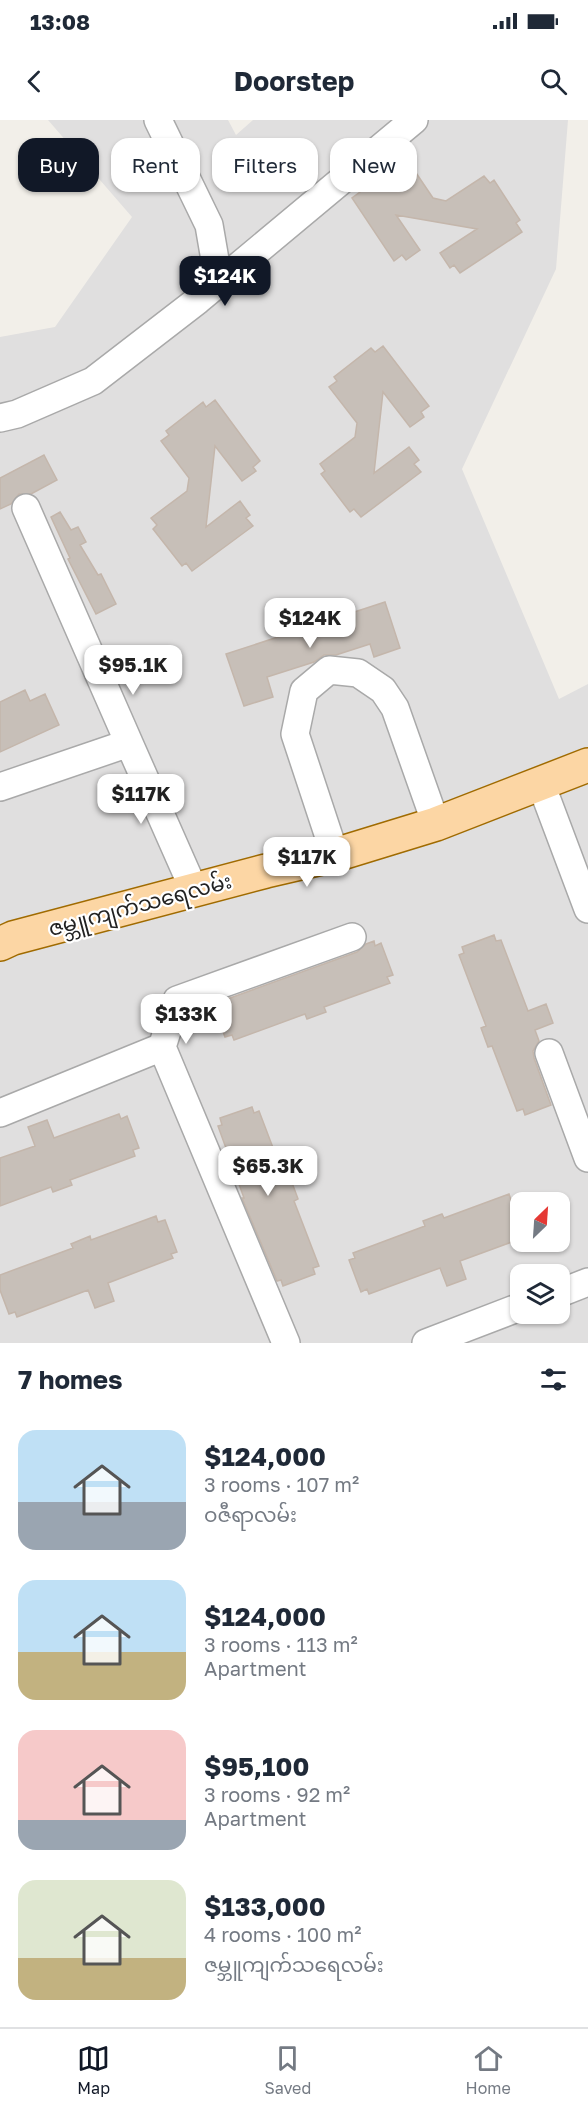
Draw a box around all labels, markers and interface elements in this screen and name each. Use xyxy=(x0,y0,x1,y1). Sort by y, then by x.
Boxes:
text: 13:08 xyxy=(30,8,90,35)
icon: back xyxy=(18,65,51,98)
text: Doorstep xyxy=(234,65,354,97)
icon: search xyxy=(537,65,570,98)
chip: Buy xyxy=(18,138,99,192)
chip: Rent xyxy=(111,138,200,192)
chip: Filters xyxy=(212,138,318,192)
chip: New xyxy=(330,138,417,192)
pin: $124K xyxy=(183,256,267,307)
text: $124K xyxy=(194,263,256,287)
pin: $124K xyxy=(268,598,352,649)
text: $124K xyxy=(279,605,341,629)
pin: $95.1K xyxy=(84,645,182,696)
text: $95.1K xyxy=(98,652,168,676)
pin: $117K xyxy=(99,774,183,825)
text: $117K xyxy=(111,781,171,805)
pin: $117K xyxy=(265,837,349,888)
text: $117K xyxy=(277,844,337,868)
street label: ဇမ္ဘူကျက်သရေလမ်း xyxy=(45,865,236,947)
pin: $133K xyxy=(144,994,228,1045)
text: $133K xyxy=(155,1001,217,1025)
pin: $65.3K xyxy=(219,1146,317,1197)
text: $65.3K xyxy=(232,1153,304,1177)
north arrow xyxy=(510,1192,570,1252)
map controls xyxy=(510,1192,570,1324)
button: layers xyxy=(510,1264,570,1324)
icon: filters xyxy=(537,1363,570,1396)
text: 7 homes xyxy=(18,1364,123,1395)
text: $124,000 xyxy=(204,1441,326,1472)
icon: home xyxy=(66,1454,138,1526)
text: 3 rooms · 107 m² xyxy=(204,1472,359,1496)
text: ဝဇီရာလမ်း xyxy=(204,1502,297,1526)
text: $124,000 xyxy=(204,1601,326,1632)
icon: home xyxy=(66,1604,138,1676)
text: 3 rooms · 113 m² xyxy=(204,1632,358,1656)
text: Apartment xyxy=(204,1656,307,1680)
text: $95,100 xyxy=(204,1751,309,1782)
icon: home xyxy=(66,1754,138,1826)
text: 3 rooms · 92 m² xyxy=(204,1782,350,1806)
text: Apartment xyxy=(204,1806,307,1830)
text: $133,000 xyxy=(204,1891,326,1922)
icon: home xyxy=(66,1904,138,1976)
text: 4 rooms · 100 m² xyxy=(204,1922,362,1946)
text: ဇမ္ဘူကျက်သရေလမ်း xyxy=(204,1952,384,1976)
tab: Map xyxy=(77,2042,110,2098)
tab: Saved xyxy=(265,2042,311,2098)
tab: Home xyxy=(466,2042,511,2098)

